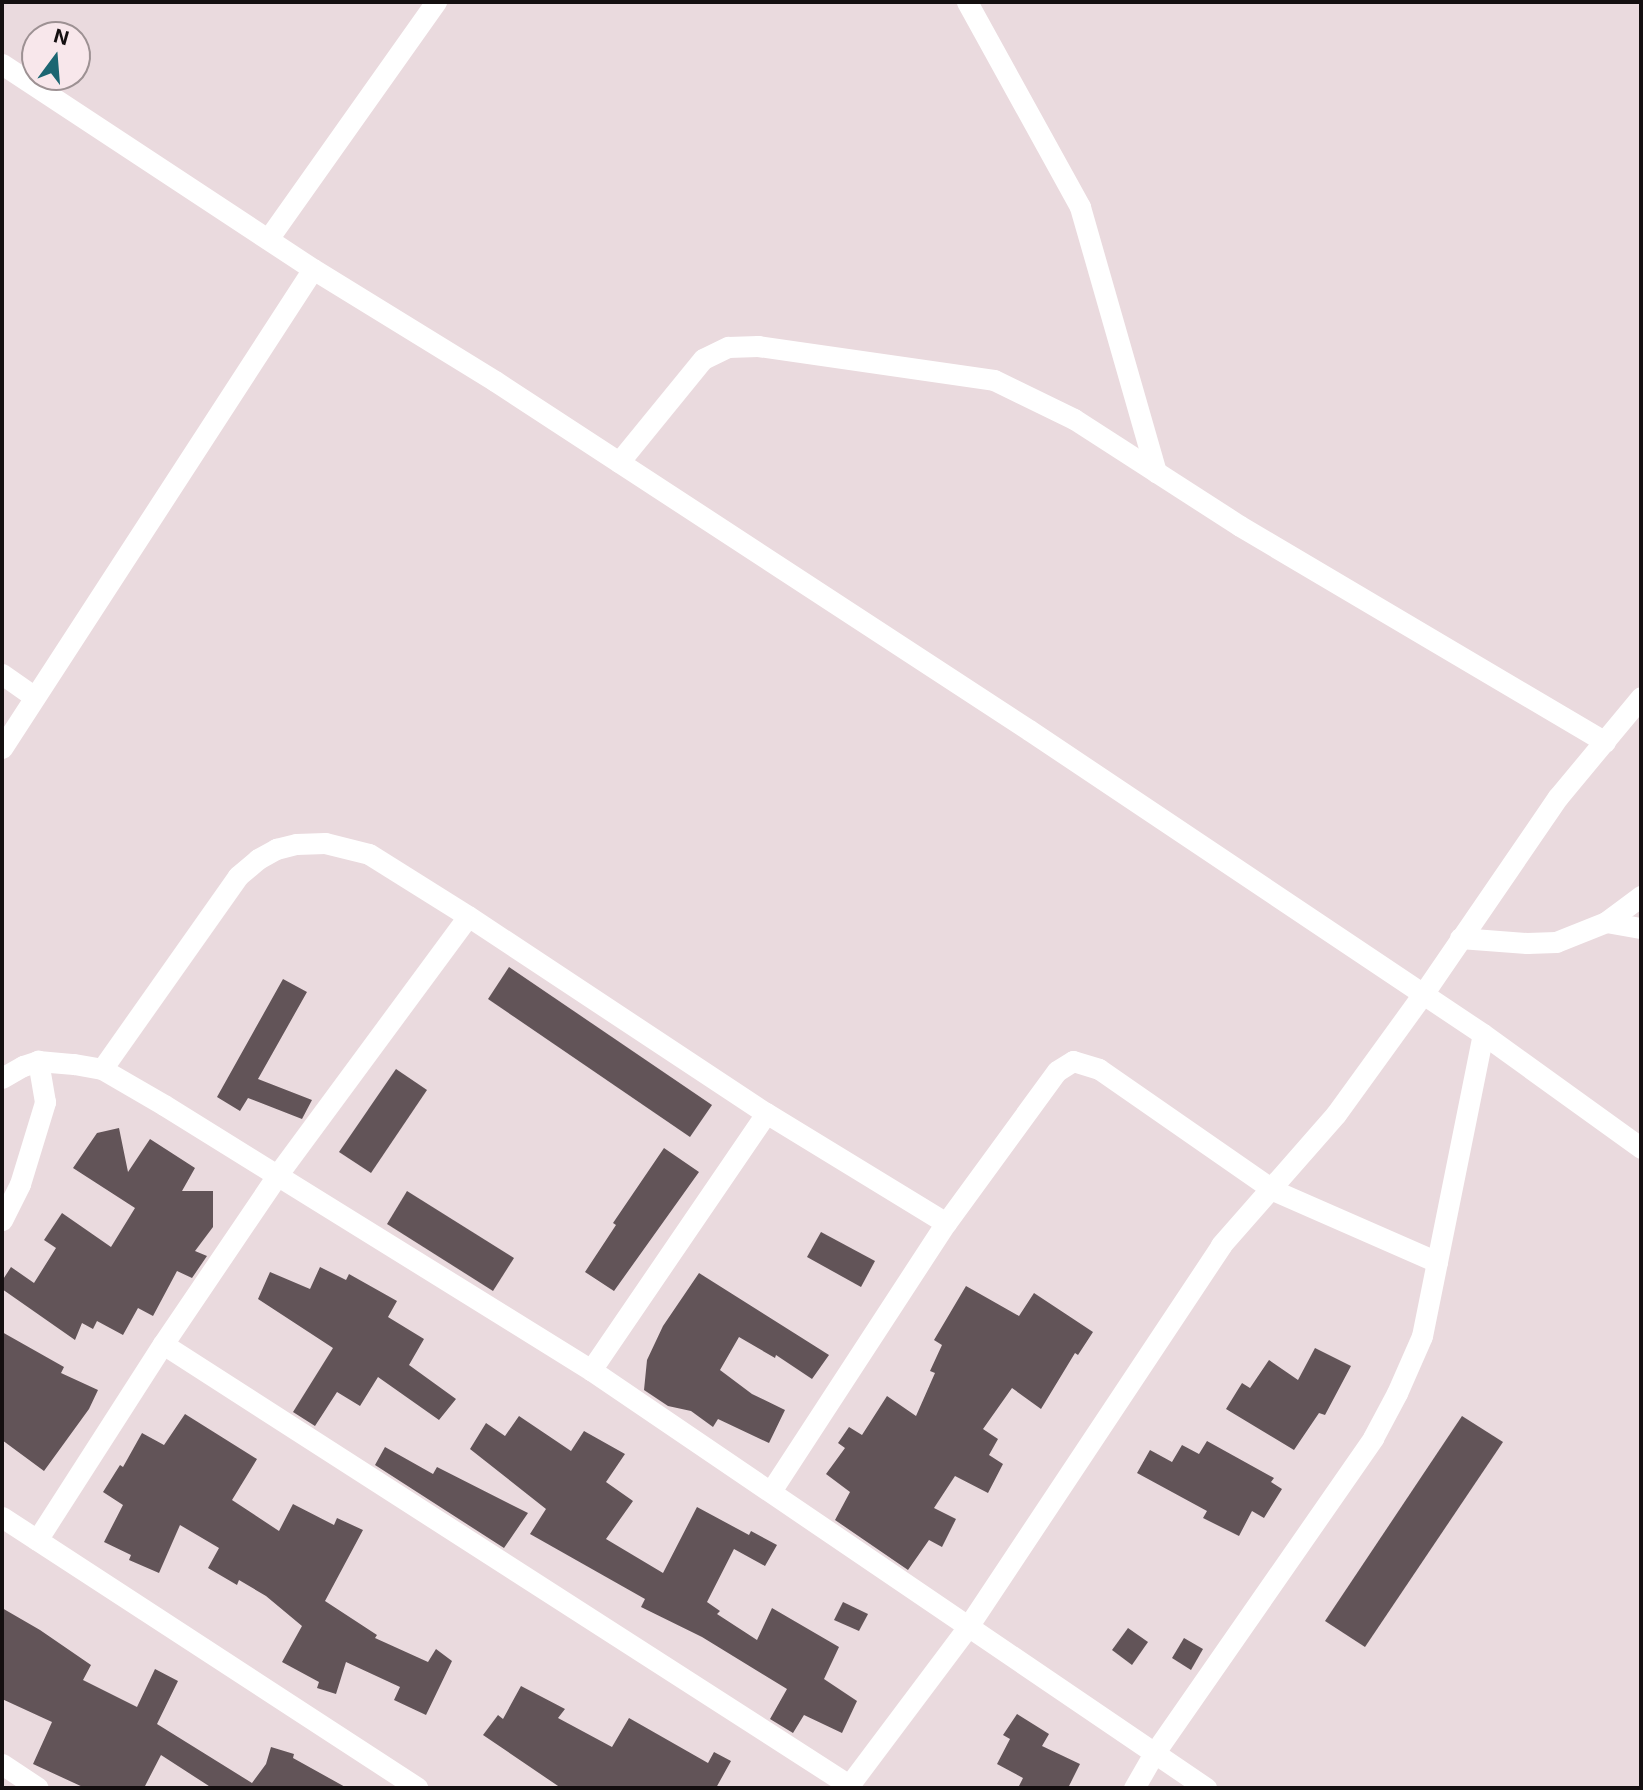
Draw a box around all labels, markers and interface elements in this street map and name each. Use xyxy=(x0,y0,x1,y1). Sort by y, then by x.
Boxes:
north arrow xyxy=(21,21,91,91)
text: N xyxy=(51,24,71,50)

